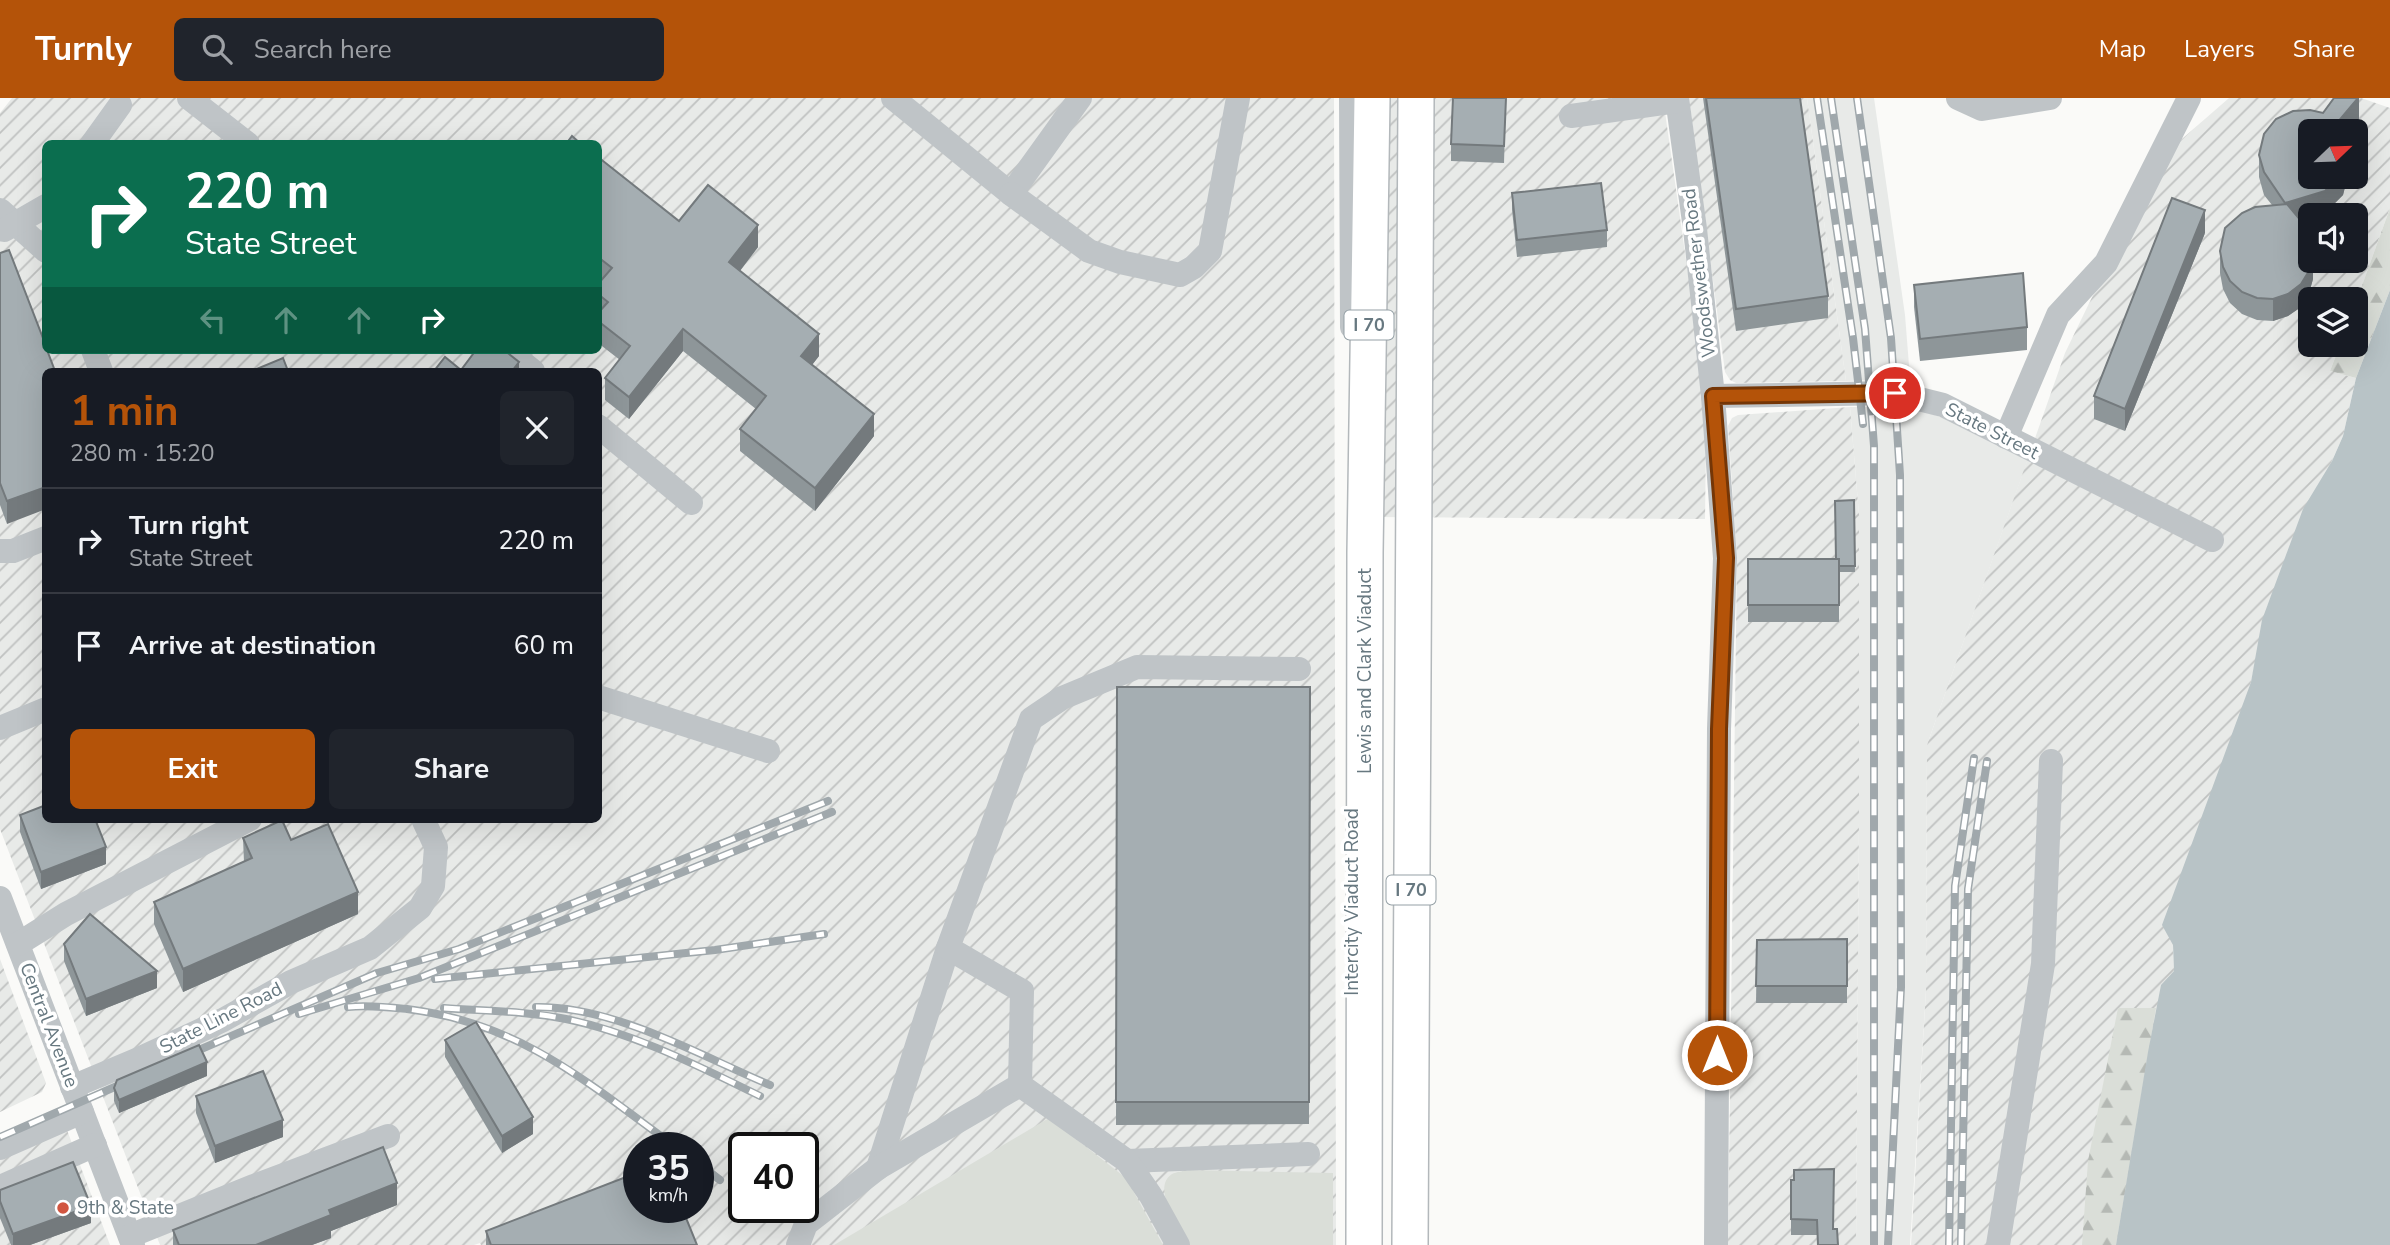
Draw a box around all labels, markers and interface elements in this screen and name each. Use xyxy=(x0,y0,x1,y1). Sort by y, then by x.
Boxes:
search box xyxy=(174,18,664,81)
text: Turnly xyxy=(35,27,132,72)
icon: search xyxy=(198,30,236,68)
text: Search here xyxy=(254,32,392,67)
text: Map xyxy=(2099,33,2146,65)
text: Layers xyxy=(2184,33,2255,65)
text: Share xyxy=(2293,33,2355,65)
north arrow xyxy=(2298,119,2368,189)
map controls xyxy=(2298,119,2368,357)
text: 220 m xyxy=(185,158,329,225)
icon: right xyxy=(70,168,161,259)
street label: Woodswether Road xyxy=(1676,187,1722,359)
button: sound xyxy=(2298,203,2368,273)
text: State Street xyxy=(185,222,356,265)
button: layers xyxy=(2298,287,2368,357)
icon: left xyxy=(194,301,232,339)
icon: ahead xyxy=(267,301,305,339)
icon: ahead xyxy=(340,301,378,339)
icon: right xyxy=(413,301,451,339)
road number: I 70 xyxy=(1344,310,1394,340)
pin xyxy=(1865,363,1925,423)
icon: arrive xyxy=(1876,374,1914,412)
text: 1 min xyxy=(70,383,179,440)
button: close xyxy=(500,391,574,465)
street label: State Street xyxy=(1941,396,2044,466)
text: 280 m · 15:20 xyxy=(70,438,215,469)
text: Turn right xyxy=(129,508,248,543)
icon: right xyxy=(70,522,108,560)
text: 220 m xyxy=(498,523,574,558)
text: State Street xyxy=(129,543,252,574)
street label: Lewis and Clark Viaduct xyxy=(1352,568,1378,774)
icon: arrive xyxy=(70,627,108,665)
text: Arrive at destination xyxy=(129,628,376,663)
text: 60 m xyxy=(514,628,574,663)
button: Exit xyxy=(70,729,315,809)
button: Share xyxy=(329,729,574,809)
street label: Intercity Viaduct Road xyxy=(1339,808,1365,996)
road number: I 70 xyxy=(1386,876,1436,904)
street label: Central Avenue xyxy=(13,959,85,1091)
street label: State Line Road xyxy=(155,976,287,1060)
position arrow xyxy=(1680,1018,1754,1092)
speed limit sign: 40 xyxy=(728,1132,819,1223)
text: 35 xyxy=(647,1145,690,1192)
text: km/h xyxy=(649,1183,688,1207)
place label: 9th & State xyxy=(77,1195,174,1221)
marker: 9th & State xyxy=(55,1200,71,1216)

